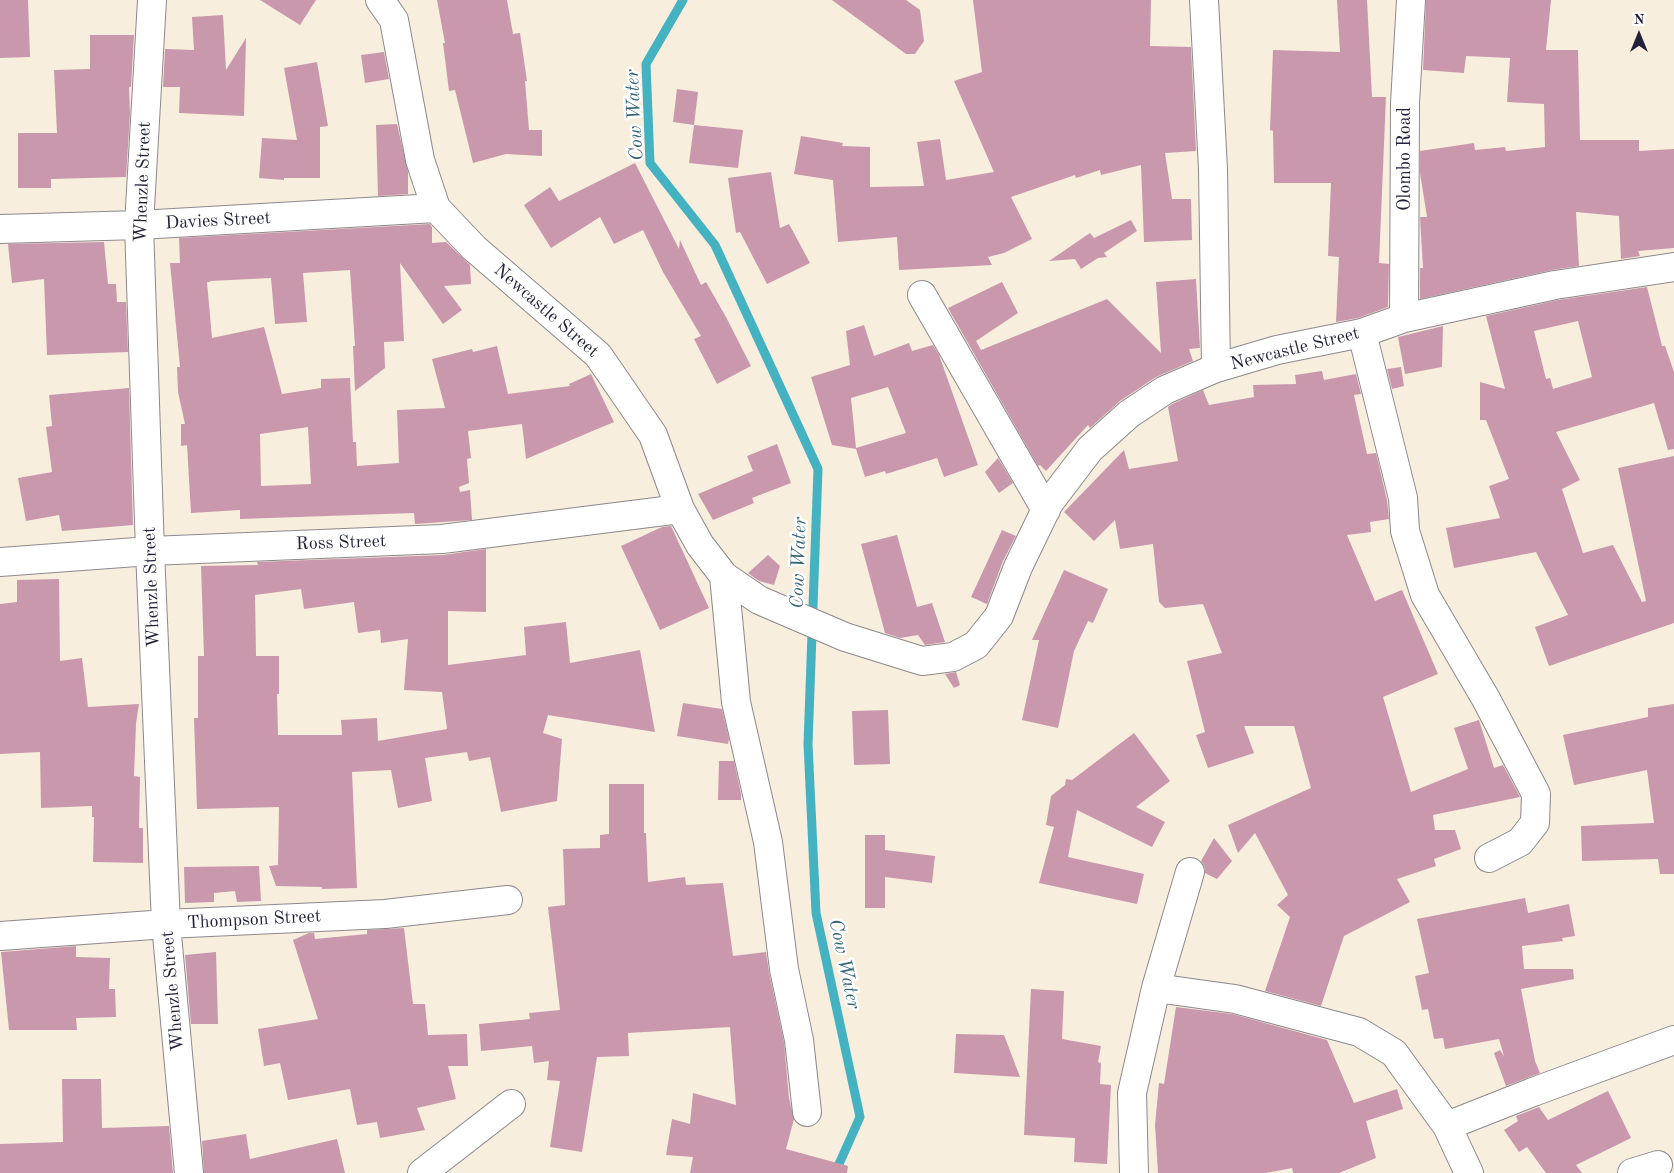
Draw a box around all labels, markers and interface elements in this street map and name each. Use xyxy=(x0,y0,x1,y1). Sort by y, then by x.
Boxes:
north arrow xyxy=(1614,10,1664,60)
text: N xyxy=(1634,13,1644,27)
water label: Cow Water xyxy=(621,69,649,161)
street label: Olombo Road xyxy=(1394,107,1416,211)
street label: Whenzle Street xyxy=(130,121,156,243)
street label: Davies Street xyxy=(165,207,271,235)
street label: Newcastle Street xyxy=(489,260,603,362)
street label: Newcastle Street xyxy=(1228,323,1362,375)
water label: Cow Water xyxy=(786,517,812,609)
street label: Whenzle Street xyxy=(139,526,165,648)
street label: Ross Street xyxy=(296,531,386,555)
street label: Thompson Street xyxy=(186,906,322,934)
water label: Cow Water xyxy=(823,917,865,1011)
street label: Whenzle Street xyxy=(157,930,189,1052)

